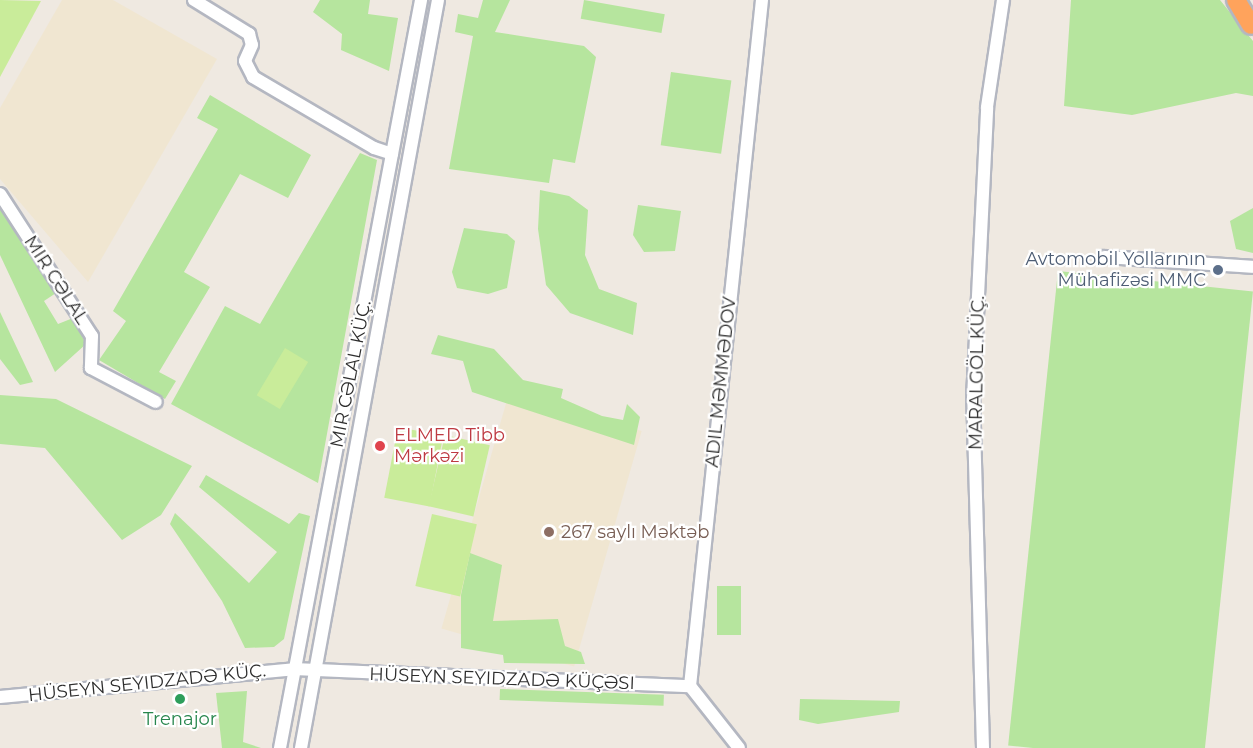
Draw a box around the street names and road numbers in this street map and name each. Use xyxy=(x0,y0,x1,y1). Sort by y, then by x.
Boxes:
street label: MIR CƏLAL xyxy=(19,232,93,328)
street label: ADIL MƏMMƏDOV xyxy=(701,296,741,468)
street label: MARALGÖL KÜÇ. xyxy=(965,296,989,450)
street label: MIR CƏLAL KÜÇ. xyxy=(326,298,376,450)
street label: HÜSEYN SEYIDZADƏ KÜÇ. xyxy=(27,660,267,706)
street label: HÜSEYN SEYIDZADƏ KÜÇƏSI xyxy=(369,664,635,694)

